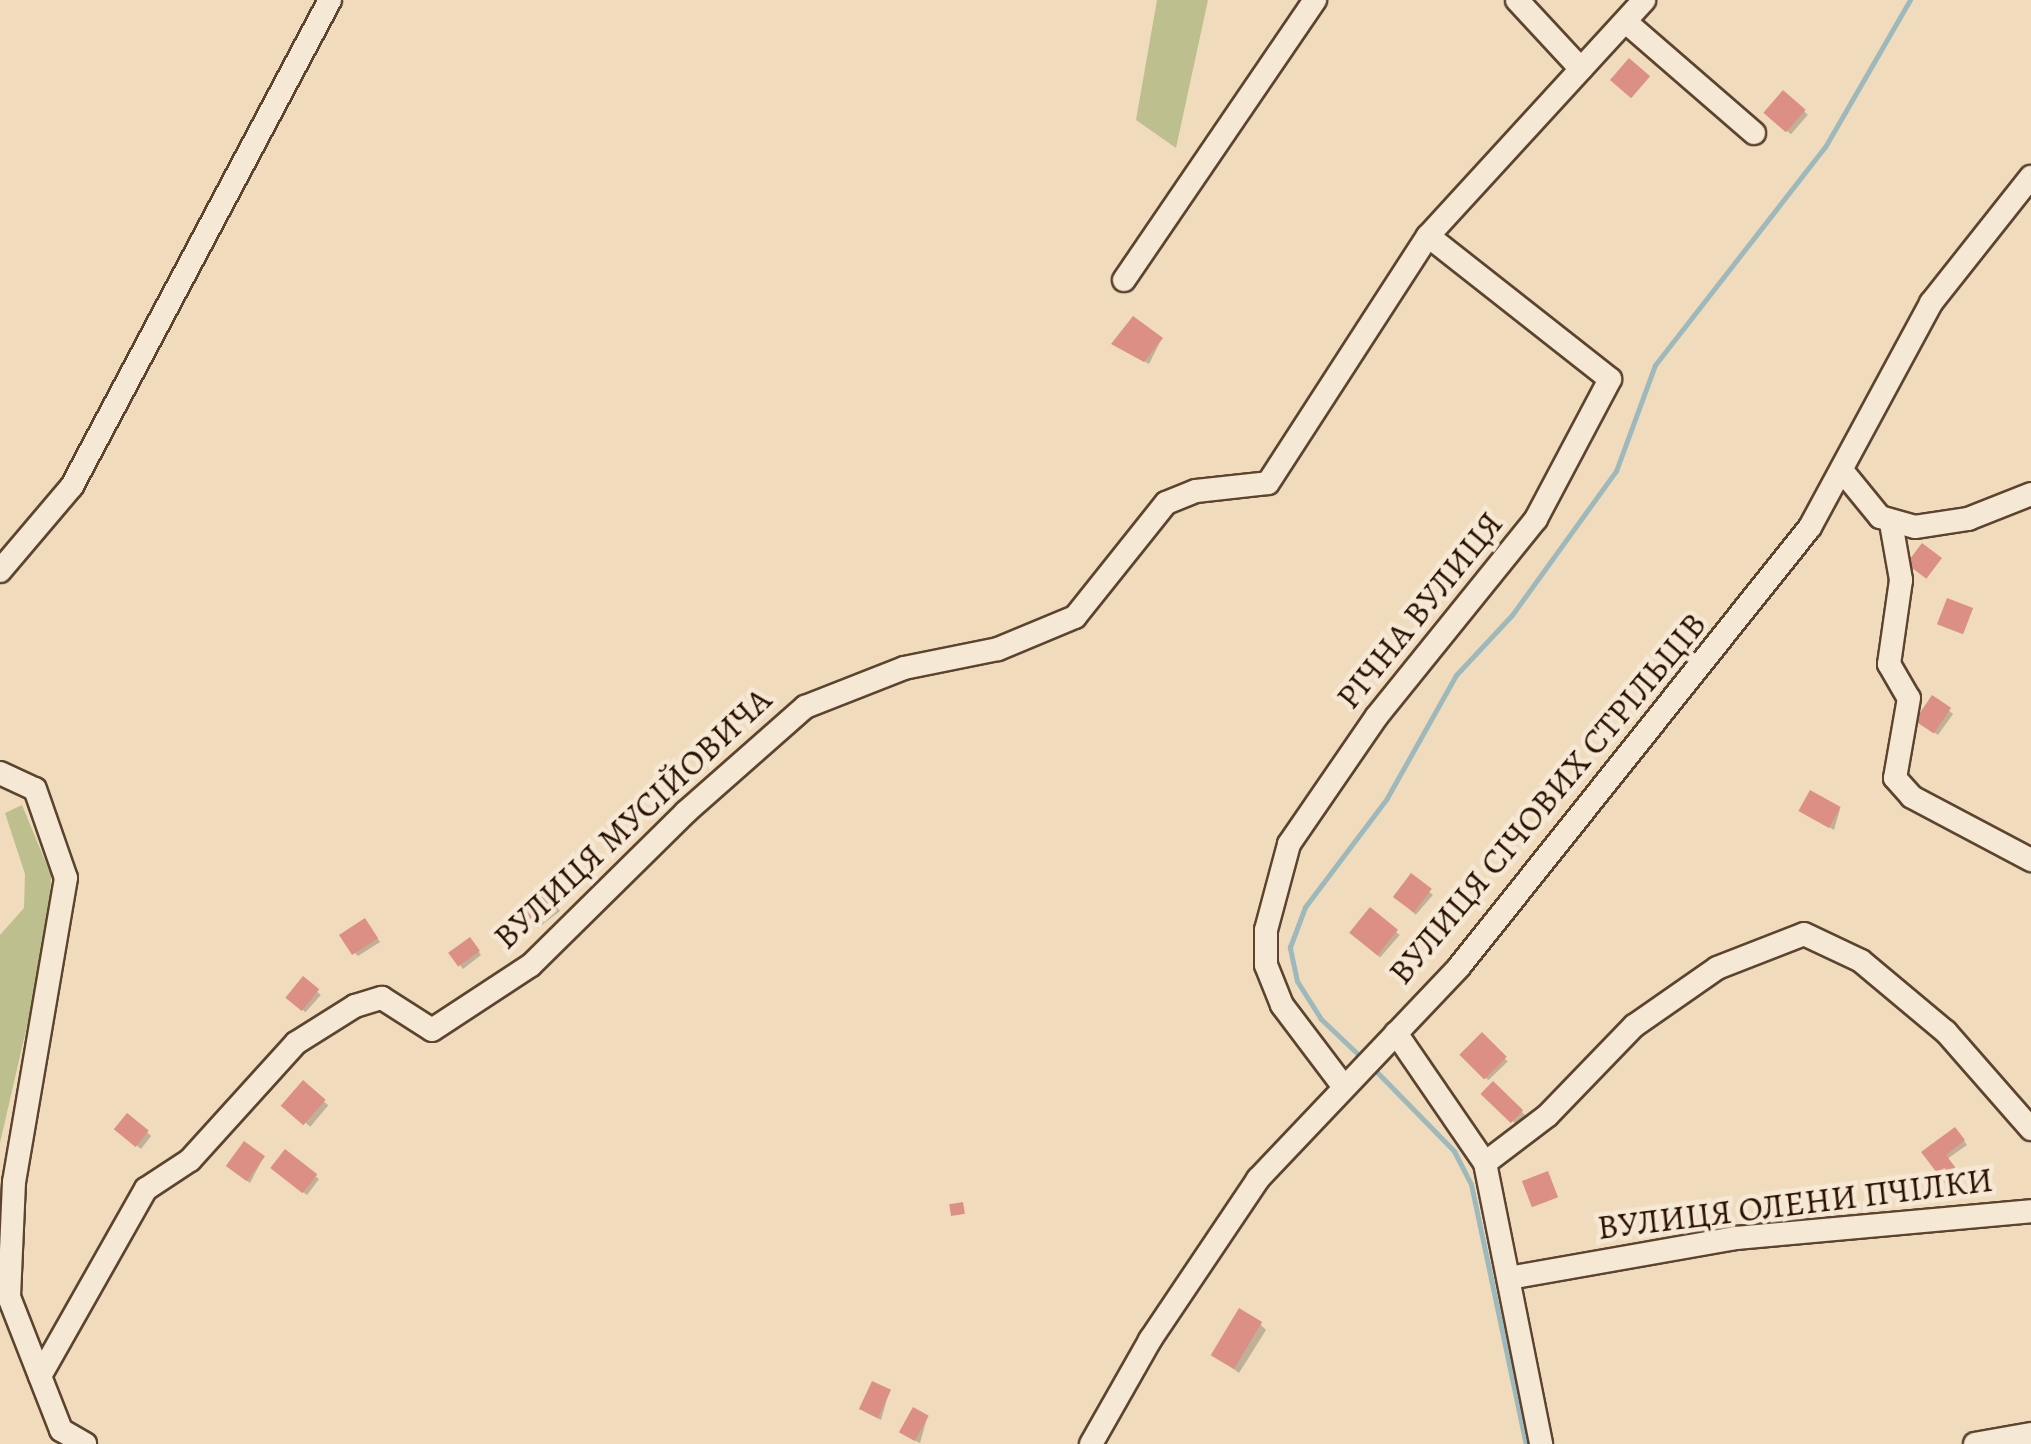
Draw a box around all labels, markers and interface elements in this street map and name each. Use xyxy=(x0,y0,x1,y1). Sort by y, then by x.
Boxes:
street label: РІЧНА ВУЛИЦЯ xyxy=(1327,503,1511,717)
street label: ВУЛИЦЯ СІЧОВИХ СТРІЛЬЦІВ xyxy=(1379,604,1715,992)
street label: ВУЛИЦЯ МУСІЙОВИЧА xyxy=(484,678,780,958)
street label: ВУЛИЦЯ ОЛЕНИ ПЧІЛКИ xyxy=(1595,1158,1995,1248)

